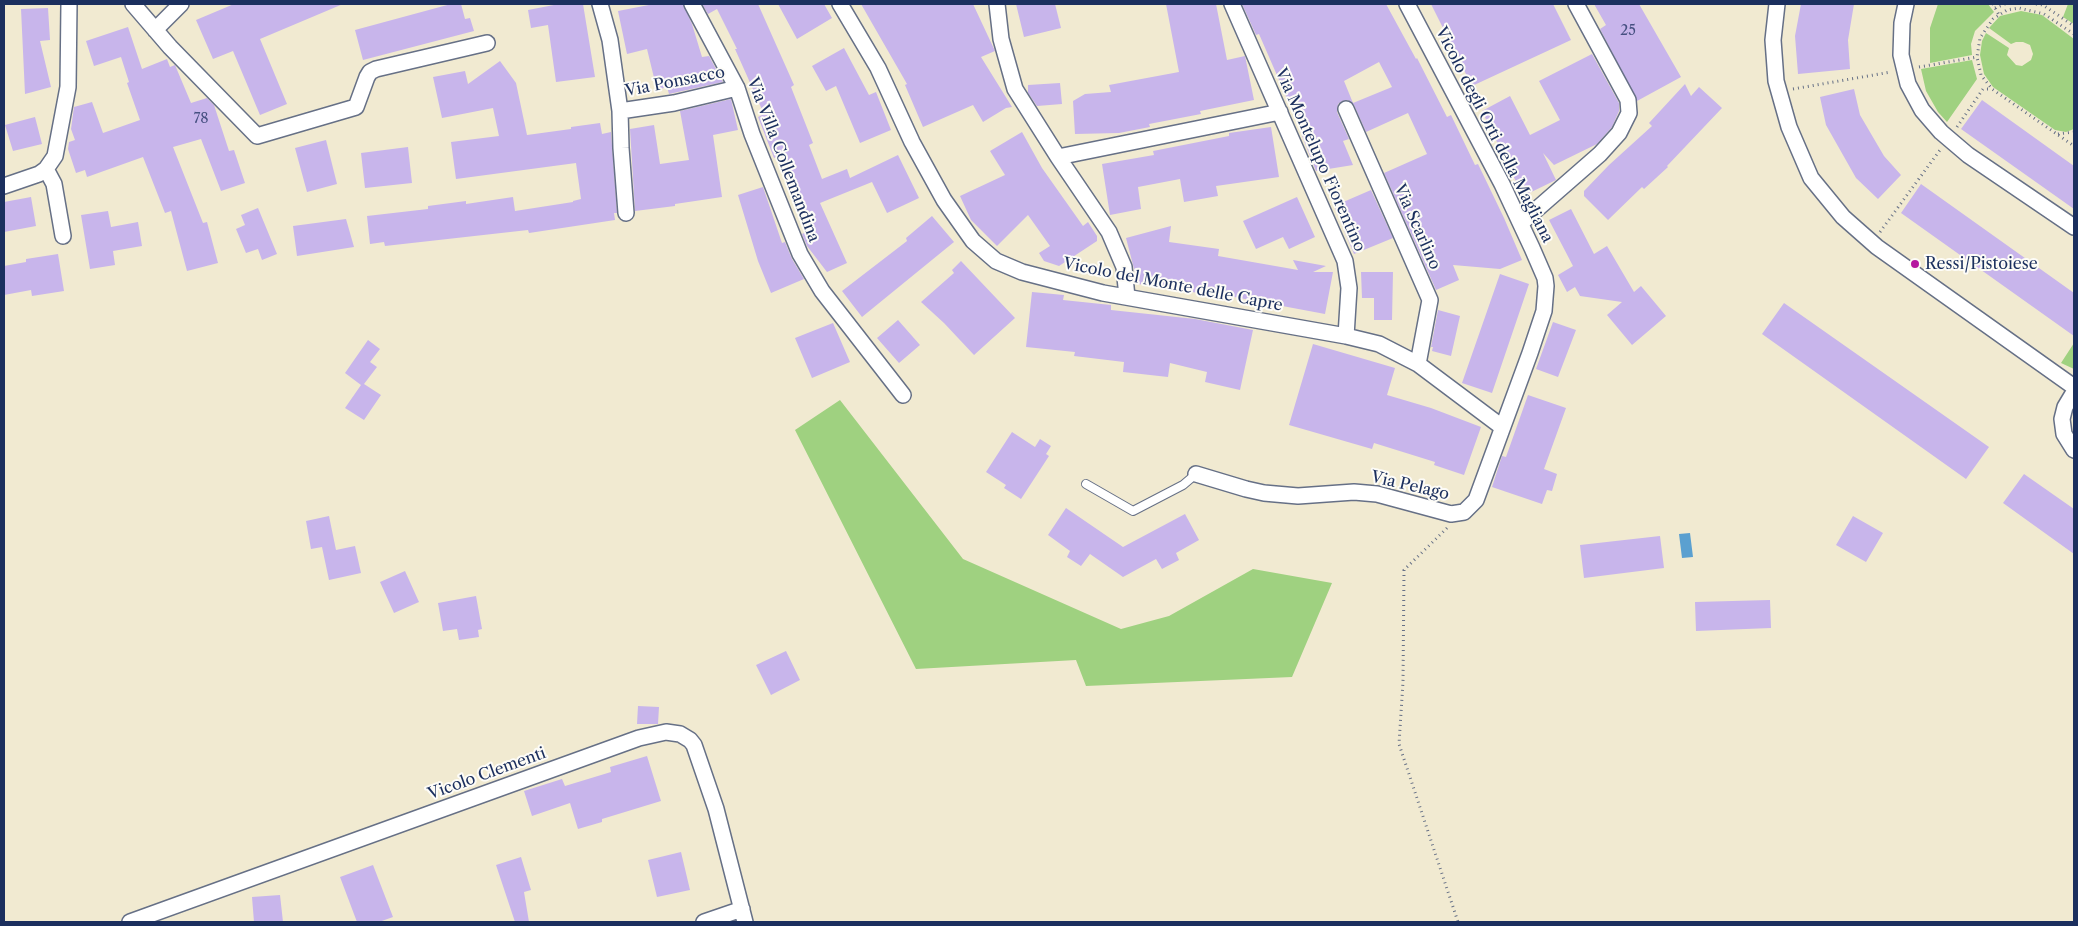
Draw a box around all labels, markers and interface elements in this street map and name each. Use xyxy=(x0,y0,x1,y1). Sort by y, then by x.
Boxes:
house number: 25 xyxy=(1620,23,1636,39)
street label: Vicolo degli Orti della Magliana xyxy=(1431,24,1557,246)
street label: Via Ponsacco xyxy=(624,63,726,101)
street label: Via Montelupo Fiorentino xyxy=(1271,65,1369,255)
street label: Via Villa Collemandina xyxy=(743,75,823,245)
house number: 78 xyxy=(193,111,209,127)
street label: Via Scarlino xyxy=(1390,181,1444,273)
street label: Vicolo del Monte delle Capre xyxy=(1062,254,1284,316)
place label: Ressi/Pistoiese xyxy=(1925,254,2038,274)
marker: Ressi/Pistoiese xyxy=(1909,258,1921,270)
street label: Via Pelago xyxy=(1369,468,1451,504)
street label: Vicolo Clementi xyxy=(426,744,548,804)

